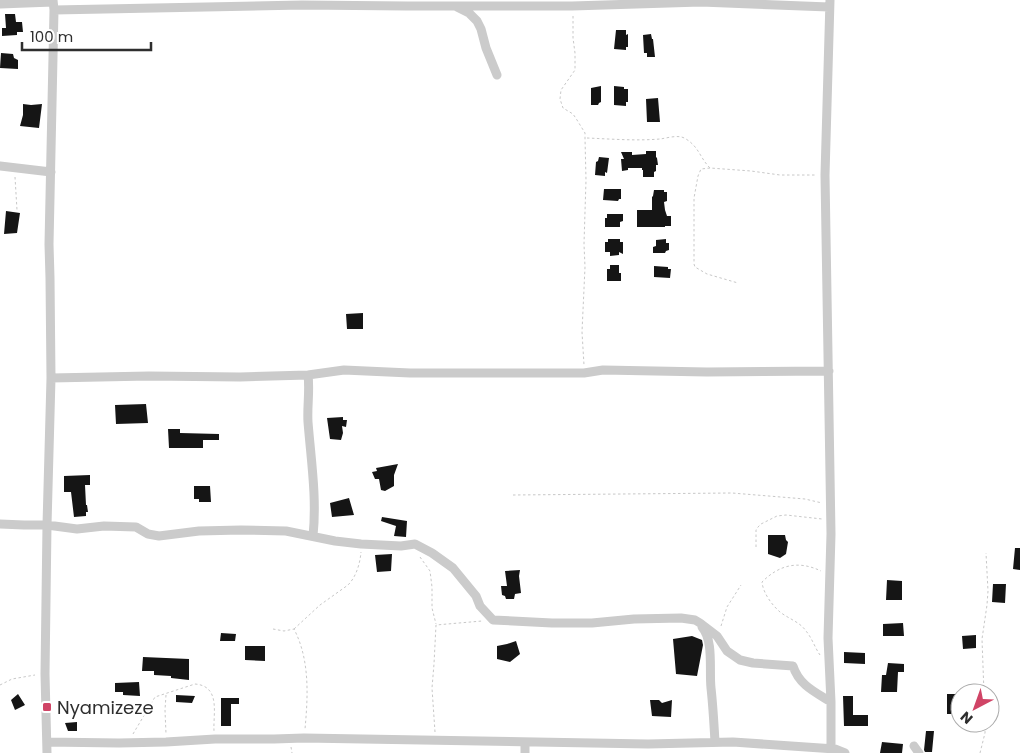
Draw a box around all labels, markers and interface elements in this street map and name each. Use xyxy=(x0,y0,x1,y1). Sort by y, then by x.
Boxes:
scale bar xyxy=(22,20,151,52)
text: 100 m xyxy=(30,26,73,47)
north arrow xyxy=(950,683,1000,733)
place label: Nyamizeze xyxy=(57,695,154,720)
marker: Nyamizeze xyxy=(41,701,53,713)
text: N xyxy=(956,707,977,729)

